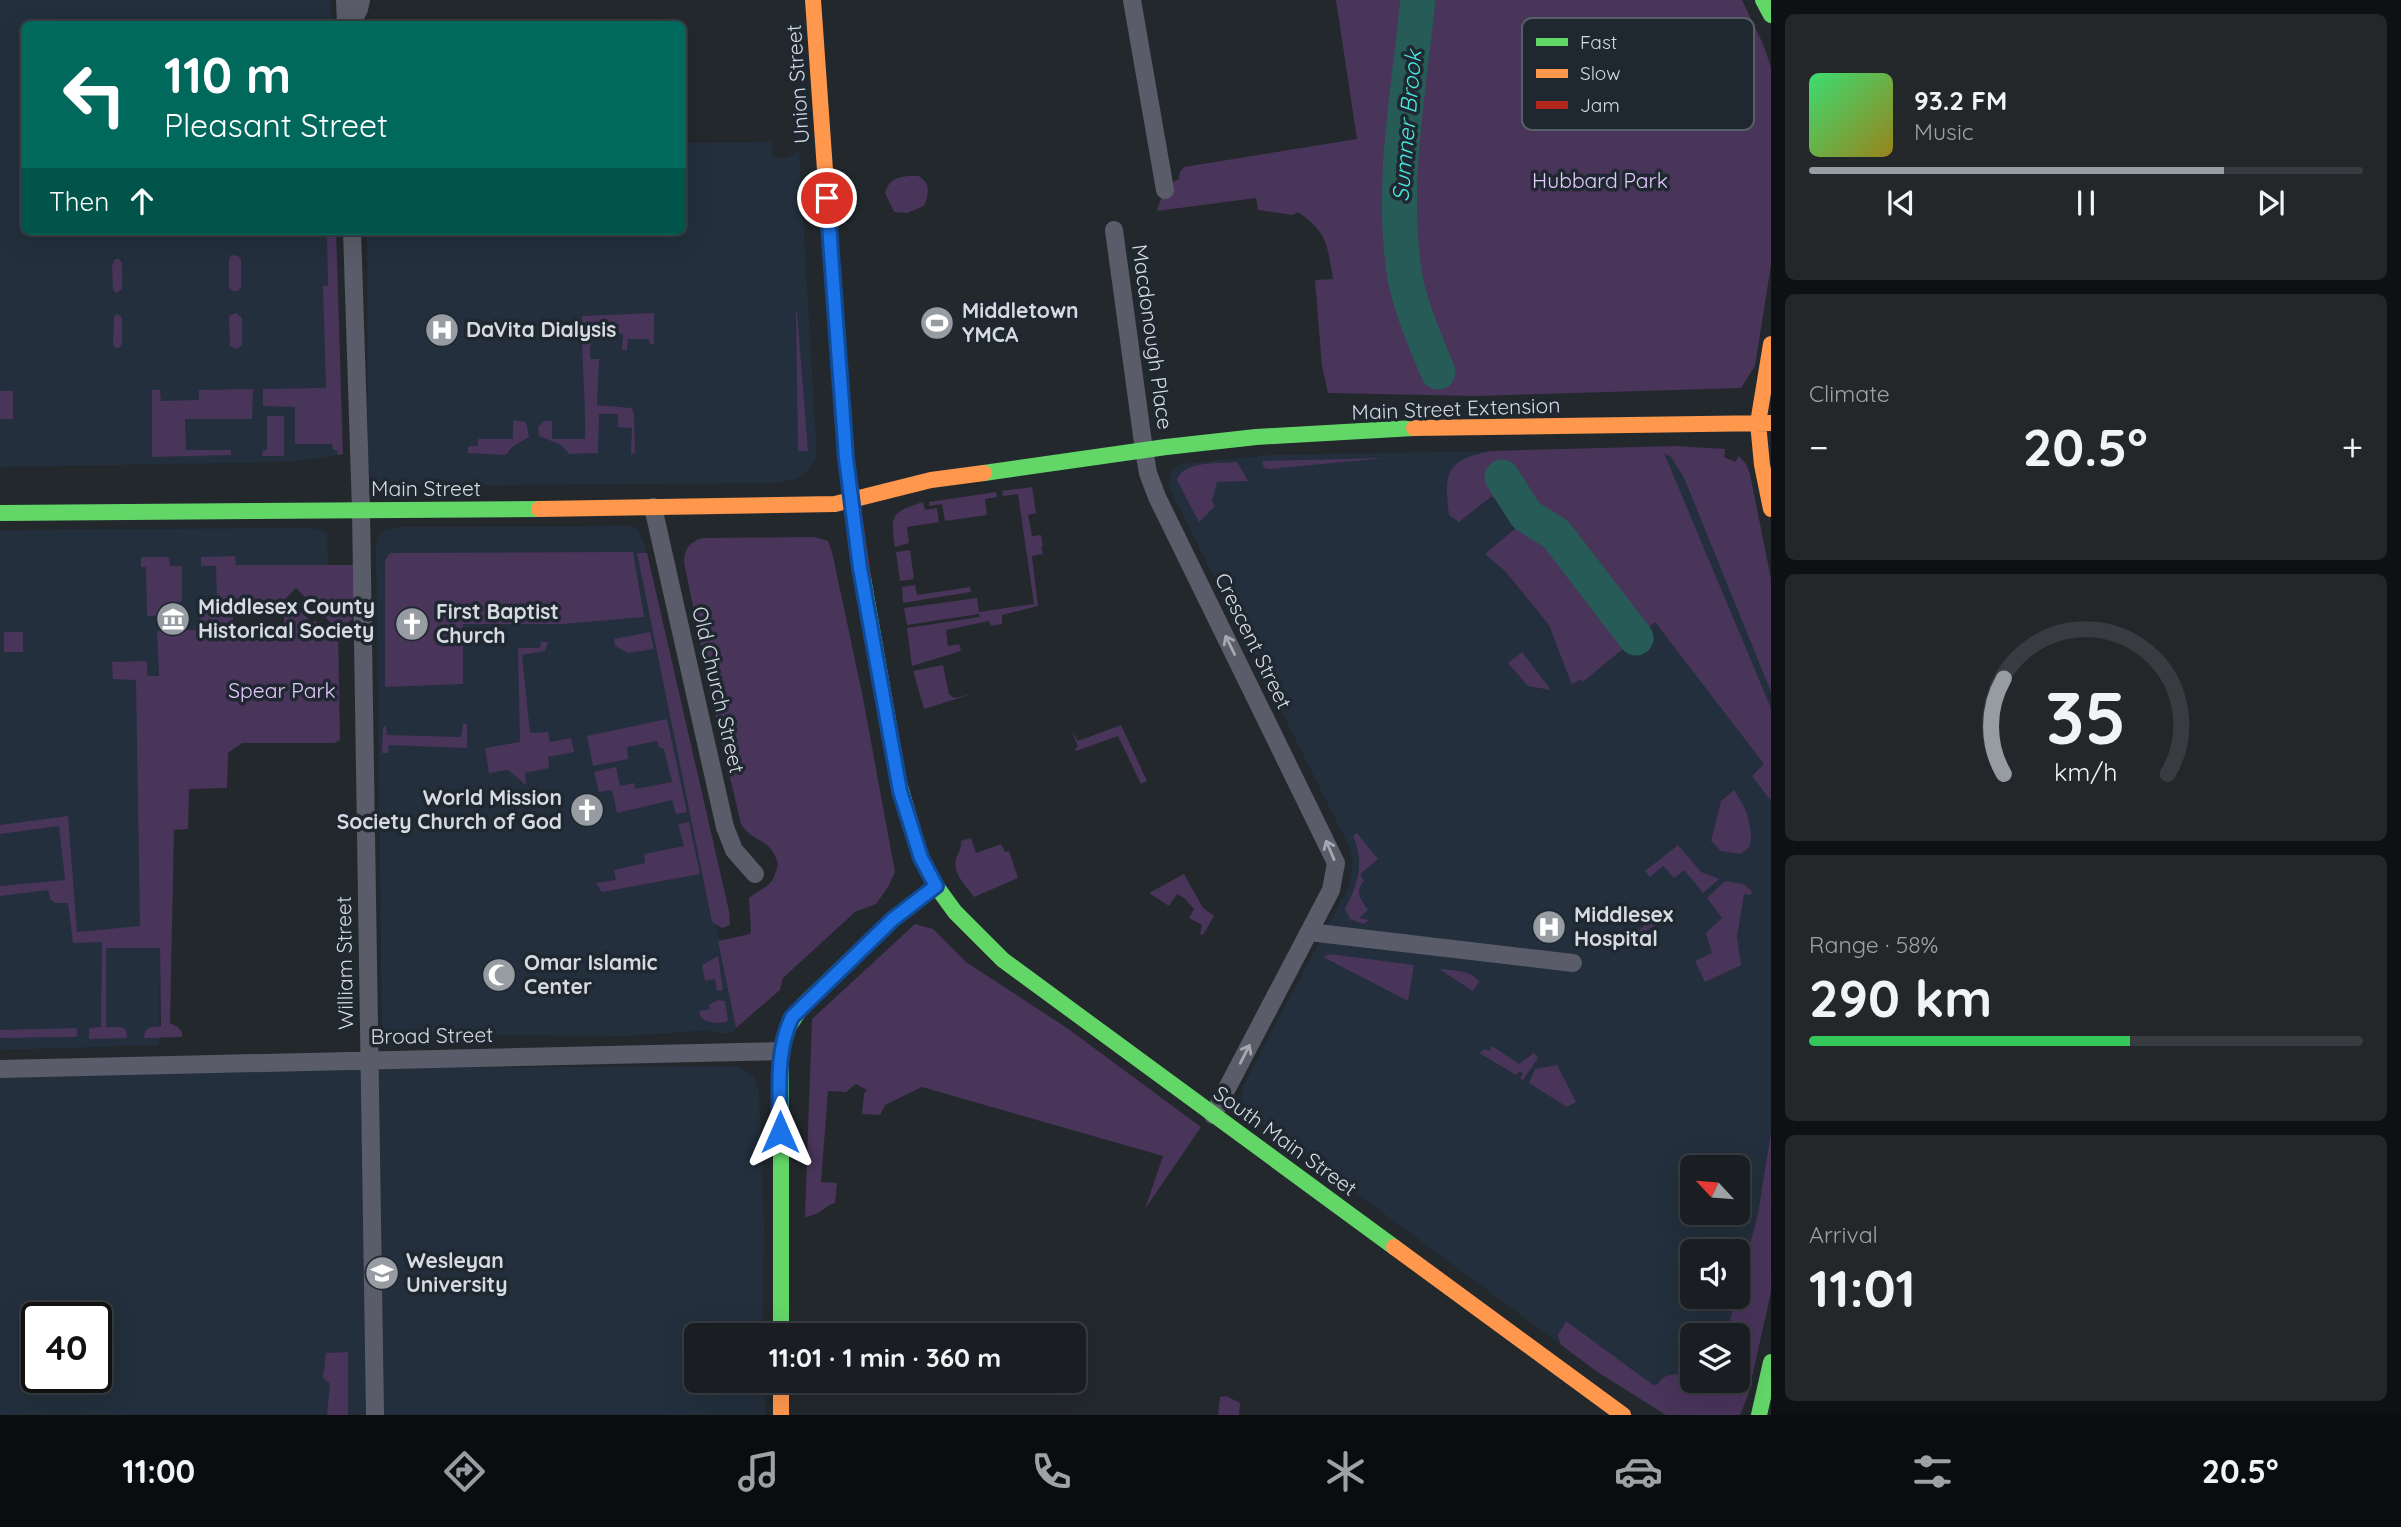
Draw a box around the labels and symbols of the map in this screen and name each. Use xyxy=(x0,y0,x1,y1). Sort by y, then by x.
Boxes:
legend xyxy=(1522,18,1754,130)
street label: Union Street xyxy=(780,24,814,145)
text: Fast xyxy=(1580,30,1617,54)
water label: Sumner Brook xyxy=(1385,47,1428,203)
text: Slow xyxy=(1580,61,1621,85)
text: Jam xyxy=(1580,93,1620,117)
park label: Hubbard Park xyxy=(1532,167,1668,193)
pin xyxy=(797,168,857,228)
street label: Macdonough Place xyxy=(1127,243,1179,431)
place label: Middletown YMCA xyxy=(962,297,1079,347)
sports icon: Middletown YMCA xyxy=(918,304,956,342)
hospital icon: DaVita Dialysis xyxy=(423,311,461,349)
place label: DaVita Dialysis xyxy=(466,316,616,342)
street label: Main Street Extension xyxy=(1351,391,1561,425)
street label: Main Street xyxy=(371,475,481,501)
street label: Crescent Street xyxy=(1210,568,1298,713)
place label: Middlesex County Historical Society xyxy=(198,593,375,643)
place label: First Baptist Church xyxy=(436,598,559,648)
museum icon: Middlesex County Historical Society xyxy=(154,600,192,638)
street label: Old Church Street xyxy=(687,604,751,776)
church icon: First Baptist Church xyxy=(393,605,431,643)
one-way arrow xyxy=(1223,635,1237,656)
park label: Spear Park xyxy=(228,677,336,703)
place label: World Mission Society Church of God xyxy=(337,784,562,834)
church icon: World Mission Society Church of God xyxy=(568,791,606,829)
one-way arrow xyxy=(1323,839,1336,861)
street label: William Street xyxy=(330,896,358,1030)
place label: Middlesex Hospital xyxy=(1574,901,1673,951)
hospital icon: Middlesex Hospital xyxy=(1530,908,1568,946)
place label: Omar Islamic Center xyxy=(524,949,658,999)
mosque icon: Omar Islamic Center xyxy=(480,956,518,994)
street label: Broad Street xyxy=(370,1021,493,1049)
one-way arrow xyxy=(1238,1044,1252,1065)
street label: South Main Street xyxy=(1209,1079,1362,1201)
position arrow xyxy=(743,1095,817,1169)
north arrow xyxy=(1680,1155,1750,1225)
place label: Wesleyan University xyxy=(406,1247,507,1297)
school or university icon: Wesleyan University xyxy=(363,1254,401,1292)
speed limit sign: 40 xyxy=(21,1302,112,1393)

